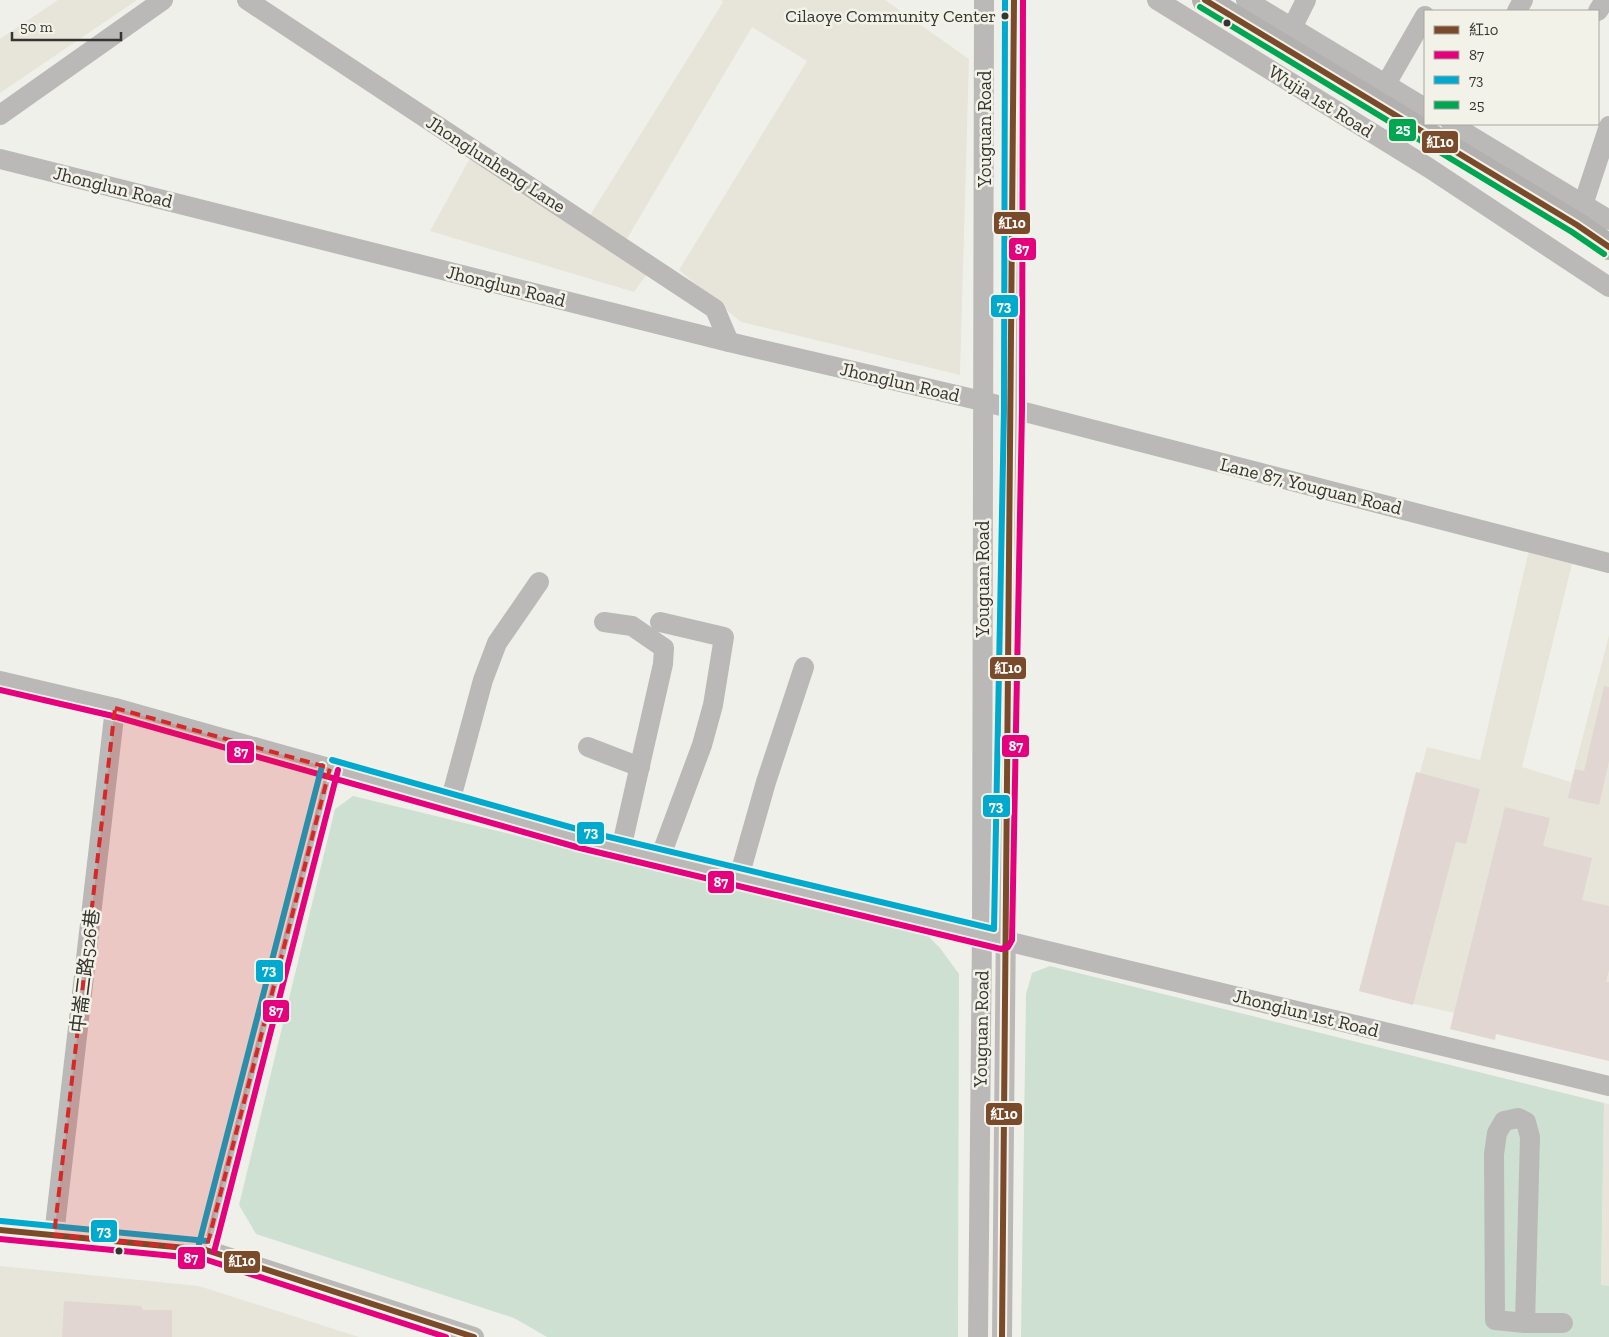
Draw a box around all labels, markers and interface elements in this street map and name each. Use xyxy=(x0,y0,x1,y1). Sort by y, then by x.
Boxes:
place label: Cilaoye Community Center xyxy=(785,5,996,27)
scale bar xyxy=(12,10,121,42)
legend xyxy=(1424,10,1599,125)
marker: Cilaoye Community Center xyxy=(1000,11,1010,21)
text: 50 m xyxy=(20,18,53,36)
unlabelled marker xyxy=(1222,18,1232,28)
text: 紅10 xyxy=(1469,21,1498,39)
text: 87 xyxy=(1469,46,1484,64)
street label: Wujia 1st Road xyxy=(1264,60,1378,143)
street label: Youguan Road xyxy=(973,70,996,188)
text: 73 xyxy=(1469,71,1483,89)
text: 25 xyxy=(1469,96,1485,114)
street label: Jhonglunheng Lane xyxy=(422,110,570,218)
line badge: 25 xyxy=(1388,118,1417,142)
text: 25 xyxy=(1396,121,1410,138)
line badge: 紅10 xyxy=(1421,130,1459,154)
text: 紅10 xyxy=(1426,134,1454,151)
street label: Jhonglun Road xyxy=(51,161,176,213)
line badge: 紅10 xyxy=(993,211,1031,235)
text: 紅10 xyxy=(998,215,1026,232)
line badge: 87 xyxy=(1008,237,1037,261)
text: 87 xyxy=(1015,241,1029,258)
street label: Jhonglun Road xyxy=(444,260,569,312)
line badge: 73 xyxy=(990,294,1019,318)
text: 73 xyxy=(997,298,1012,315)
street label: Jhonglun Road xyxy=(838,357,963,407)
street label: Lane 87, Youguan Road xyxy=(1218,452,1405,520)
street label: Youguan Road xyxy=(971,520,994,638)
line badge: 紅10 xyxy=(989,656,1027,680)
text: 紅10 xyxy=(994,660,1022,677)
line badge: 87 xyxy=(1001,734,1030,758)
text: 87 xyxy=(1009,738,1023,755)
line badge: 87 xyxy=(226,740,255,764)
text: 87 xyxy=(234,744,248,761)
line badge: 73 xyxy=(982,794,1011,818)
text: 73 xyxy=(989,798,1004,815)
line badge: 73 xyxy=(576,821,605,845)
text: 73 xyxy=(584,824,599,841)
line badge: 87 xyxy=(707,870,735,894)
text: 87 xyxy=(714,874,728,891)
street label: 中崙二路526巷 xyxy=(66,908,104,1034)
line badge: 73 xyxy=(255,959,284,983)
text: 73 xyxy=(262,962,277,979)
street label: Youguan Road xyxy=(968,970,994,1089)
street label: Jhonglun 1st Road xyxy=(1231,984,1382,1042)
line badge: 87 xyxy=(262,999,290,1023)
text: 87 xyxy=(269,1003,283,1020)
line badge: 紅10 xyxy=(985,1102,1023,1126)
text: 紅10 xyxy=(990,1106,1018,1123)
line badge: 73 xyxy=(90,1219,118,1243)
text: 73 xyxy=(97,1223,112,1240)
unlabelled marker xyxy=(114,1246,124,1256)
line badge: 87 xyxy=(177,1246,206,1270)
text: 87 xyxy=(184,1250,198,1267)
line badge: 紅10 xyxy=(223,1250,261,1274)
text: 紅10 xyxy=(228,1253,256,1270)

